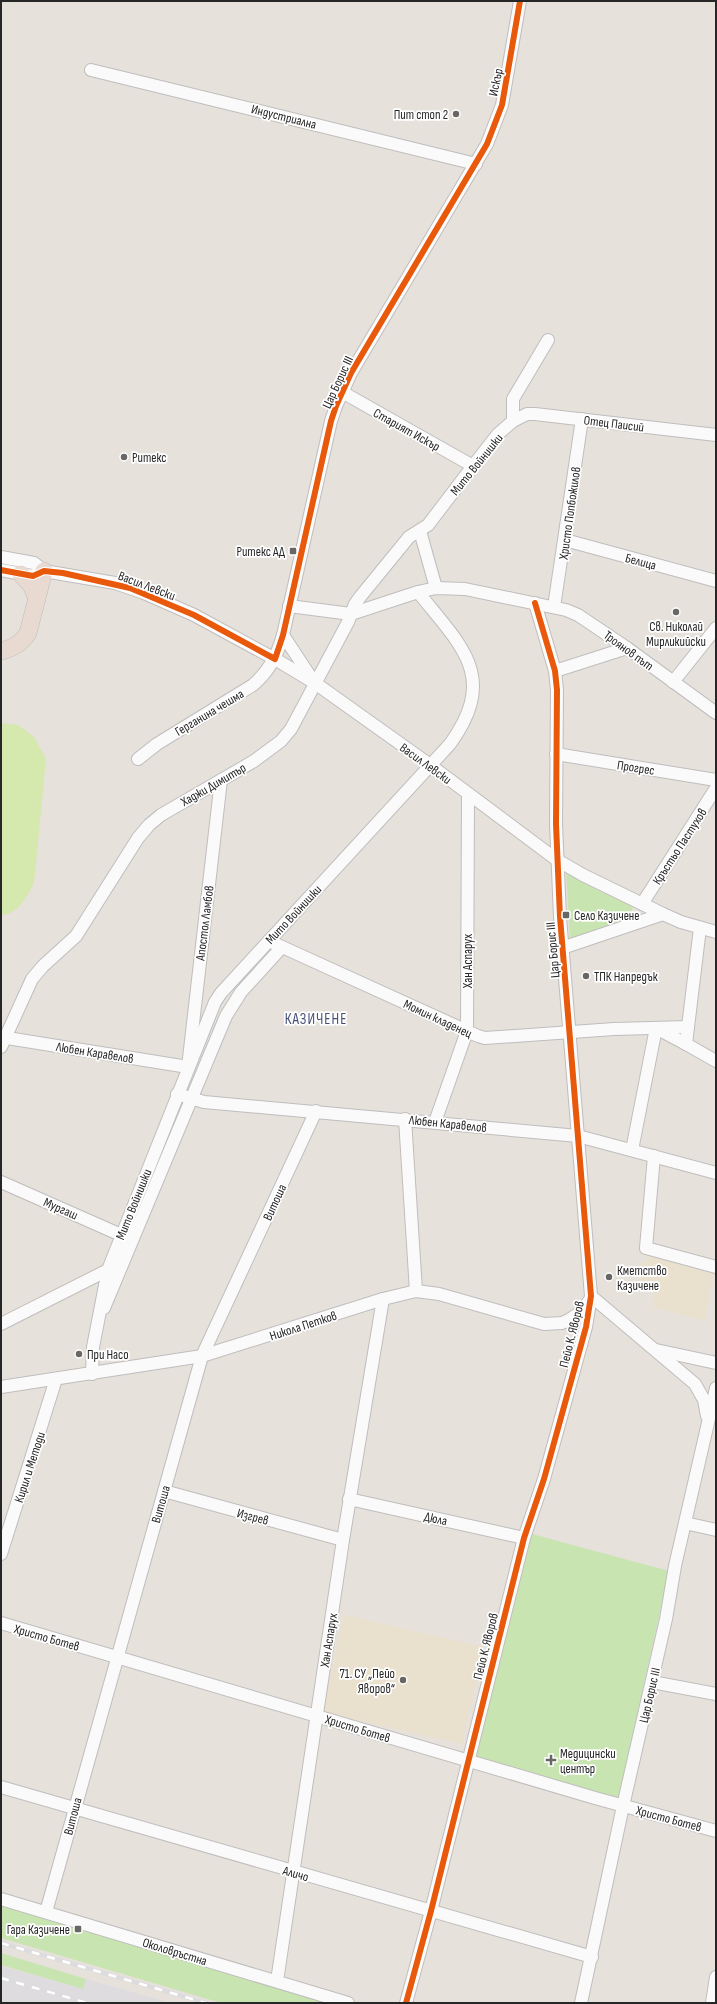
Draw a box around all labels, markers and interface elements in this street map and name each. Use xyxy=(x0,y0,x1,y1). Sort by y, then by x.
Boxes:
street label: Искър xyxy=(485,67,507,97)
street label: Индустриална xyxy=(249,101,318,133)
place label: Пит стоп 2 xyxy=(394,107,448,123)
marker: Пит стоп 2 xyxy=(451,109,461,119)
street label: Цар Борис III xyxy=(319,354,357,411)
street label: Старият Искър xyxy=(370,405,443,455)
street label: Отец Паисий xyxy=(583,412,645,436)
street label: Мито Войнишки xyxy=(447,430,507,499)
place label: Ритекс xyxy=(132,450,166,466)
marker: Ритекс xyxy=(119,452,129,462)
street label: Христо Попбожилов xyxy=(555,466,584,561)
place label: Ритекс АД xyxy=(236,544,286,560)
marker: Ритекс АД xyxy=(288,546,298,556)
street label: Белица xyxy=(624,550,658,574)
street label: Васил Левски xyxy=(116,568,178,604)
marker: Св. Николай Мирликийски xyxy=(671,607,681,617)
place label: Св. Николай Мирликийски xyxy=(646,619,706,650)
street label: Троянов път xyxy=(600,627,656,674)
street label: Герганина чешма xyxy=(172,686,247,740)
street label: Васил Левски xyxy=(396,740,454,788)
street label: Прогрес xyxy=(616,757,656,779)
street label: Хаджи Димитър xyxy=(177,760,249,811)
street label: Кръстьо Пастухов xyxy=(649,805,711,888)
street label: Мито Войнишки xyxy=(262,882,325,948)
street label: Апостол Ламбов xyxy=(192,885,218,963)
place label: Село Казичене xyxy=(574,908,640,924)
marker: Село Казичене xyxy=(561,910,571,920)
street label: Цар Борис III xyxy=(543,921,563,979)
street label: Хан Аспарух xyxy=(460,934,476,989)
place label: ТПК Напредък xyxy=(594,969,658,985)
marker: ТПК Напредък xyxy=(581,971,591,981)
street label: Момин кладенец xyxy=(401,996,475,1042)
district label: КАЗИЧЕНЕ xyxy=(285,1010,347,1029)
street label: Любен Каравелов xyxy=(54,1039,135,1067)
street label: Любен Каравелов xyxy=(407,1112,488,1136)
street label: Мито Войнишки xyxy=(112,1167,155,1242)
street label: Витоша xyxy=(260,1182,290,1223)
street label: Мургаш xyxy=(41,1194,80,1224)
place label: Кметство Казичене xyxy=(617,1263,667,1294)
marker: Кметство Казичене xyxy=(604,1272,614,1282)
street label: Пейо К. Яворов xyxy=(556,1299,588,1369)
street label: Никола Петков xyxy=(268,1308,339,1344)
place label: При Насо xyxy=(87,1347,129,1363)
marker: При Насо xyxy=(74,1349,84,1359)
street label: Кирил и Методи xyxy=(11,1430,49,1505)
street label: Витоша xyxy=(148,1484,174,1525)
street label: Изгрев xyxy=(235,1505,270,1529)
street label: Дюла xyxy=(423,1509,449,1529)
street label: Пейо К. Яворов xyxy=(470,1611,502,1681)
street label: Хан Аспарух xyxy=(317,1612,341,1669)
street label: Христо Ботев xyxy=(11,1621,81,1655)
place label: 71. СУ „Пейо Яворов“ xyxy=(340,1666,395,1697)
street label: Цар Борис III xyxy=(636,1666,664,1724)
marker: 71. СУ „Пейо Яворов“ xyxy=(398,1675,408,1685)
street label: Христо Ботев xyxy=(322,1711,392,1746)
place label: Медицински център xyxy=(560,1746,616,1777)
marker: Медицински център xyxy=(545,1754,557,1766)
street label: Витоша xyxy=(60,1796,86,1837)
street label: Христо Ботев xyxy=(633,1802,703,1835)
street label: Аличо xyxy=(280,1862,311,1885)
place label: Гара Казичене xyxy=(7,1922,70,1938)
marker: Гара Казичене xyxy=(73,1924,83,1934)
street label: Околовръстна xyxy=(141,1935,209,1969)

